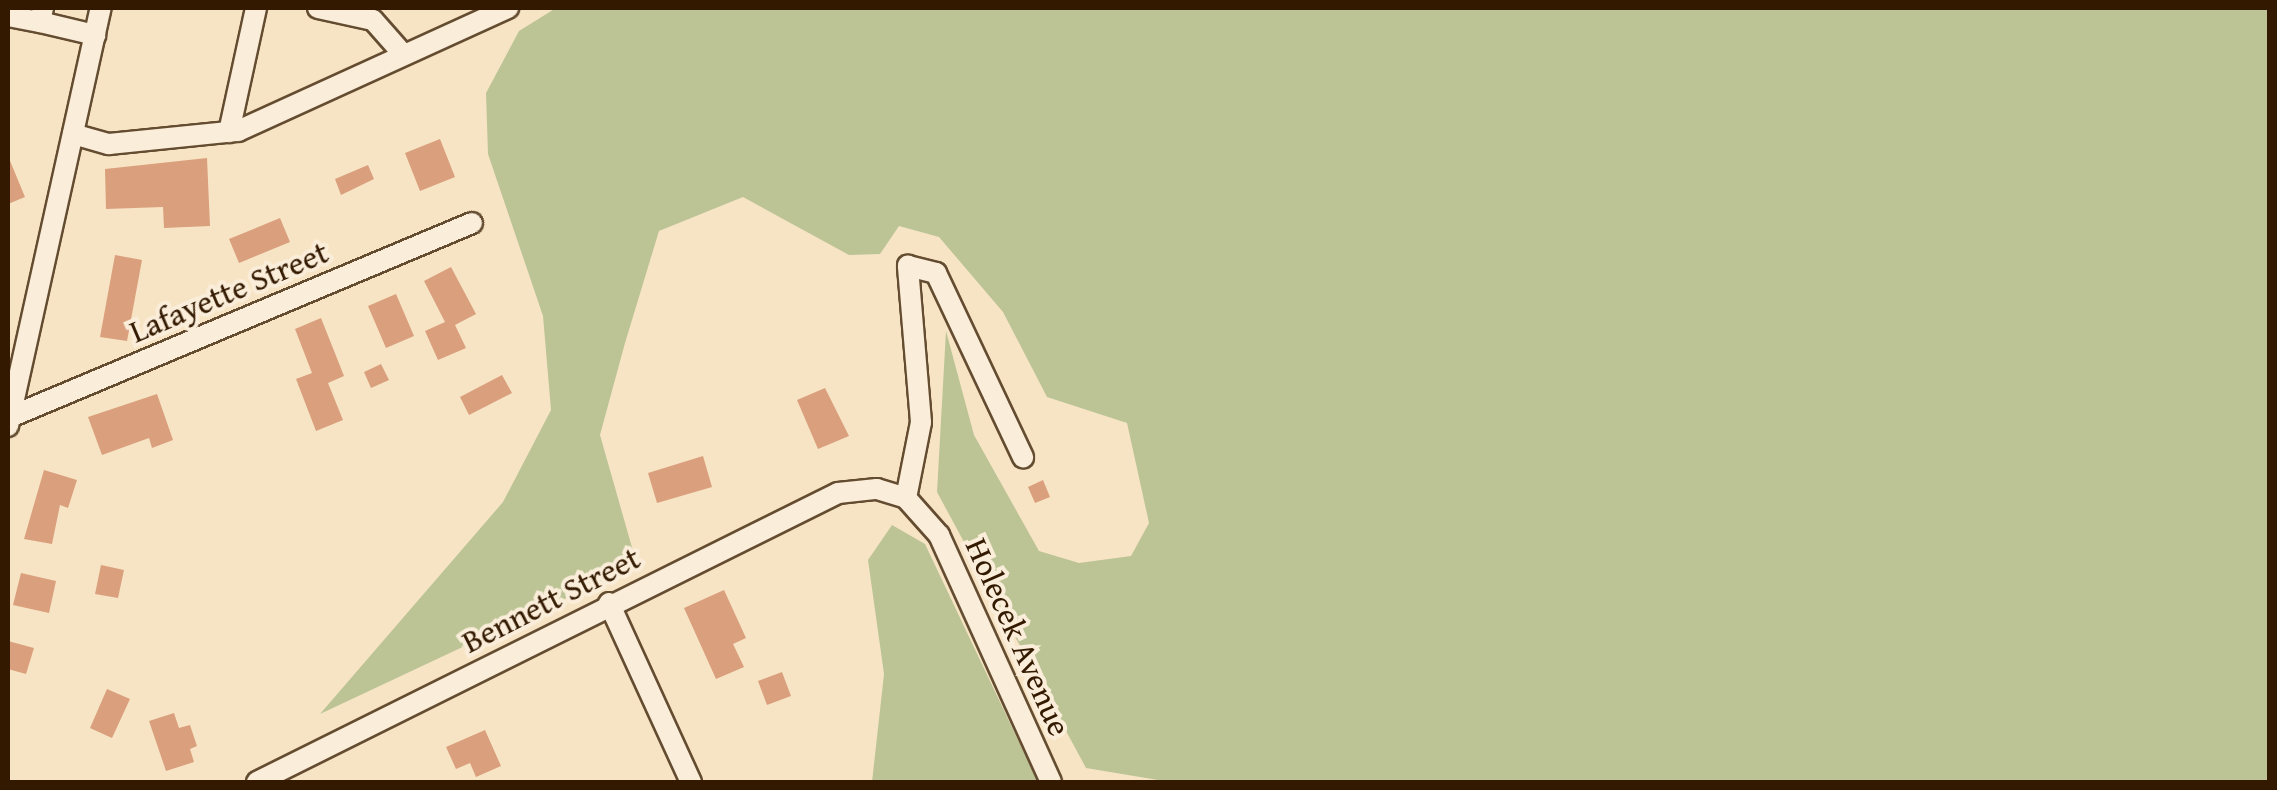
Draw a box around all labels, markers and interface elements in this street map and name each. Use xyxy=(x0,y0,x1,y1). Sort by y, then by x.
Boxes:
street label: Lafayette Street xyxy=(124,233,334,351)
street label: Holecek Avenue xyxy=(957,532,1079,742)
street label: Bennett Street xyxy=(456,539,646,661)

